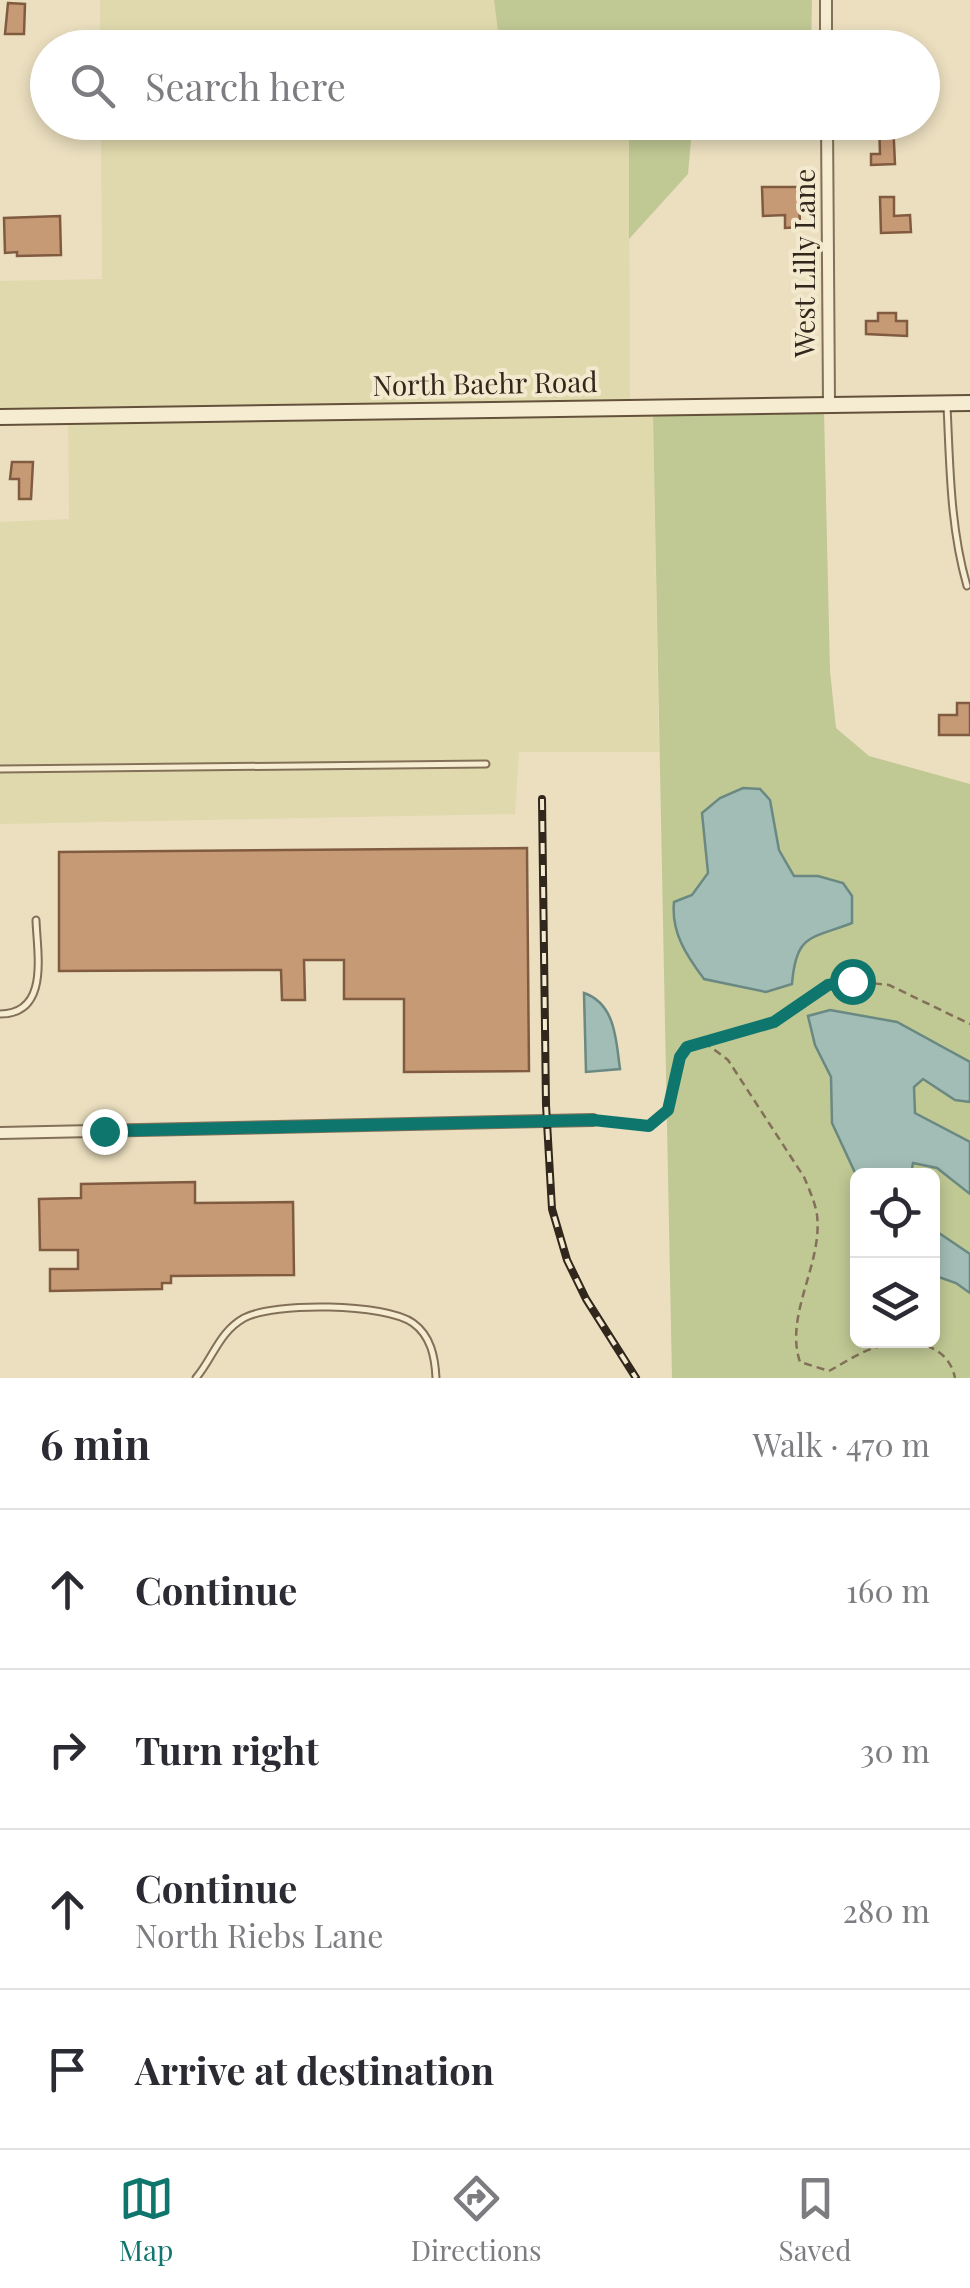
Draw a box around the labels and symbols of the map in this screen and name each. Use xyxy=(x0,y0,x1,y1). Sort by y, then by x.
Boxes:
street label: West Lilly Lane xyxy=(785,169,822,358)
street label: North Baehr Road xyxy=(372,362,598,403)
route start xyxy=(830,959,876,1005)
route end xyxy=(82,1109,128,1155)

